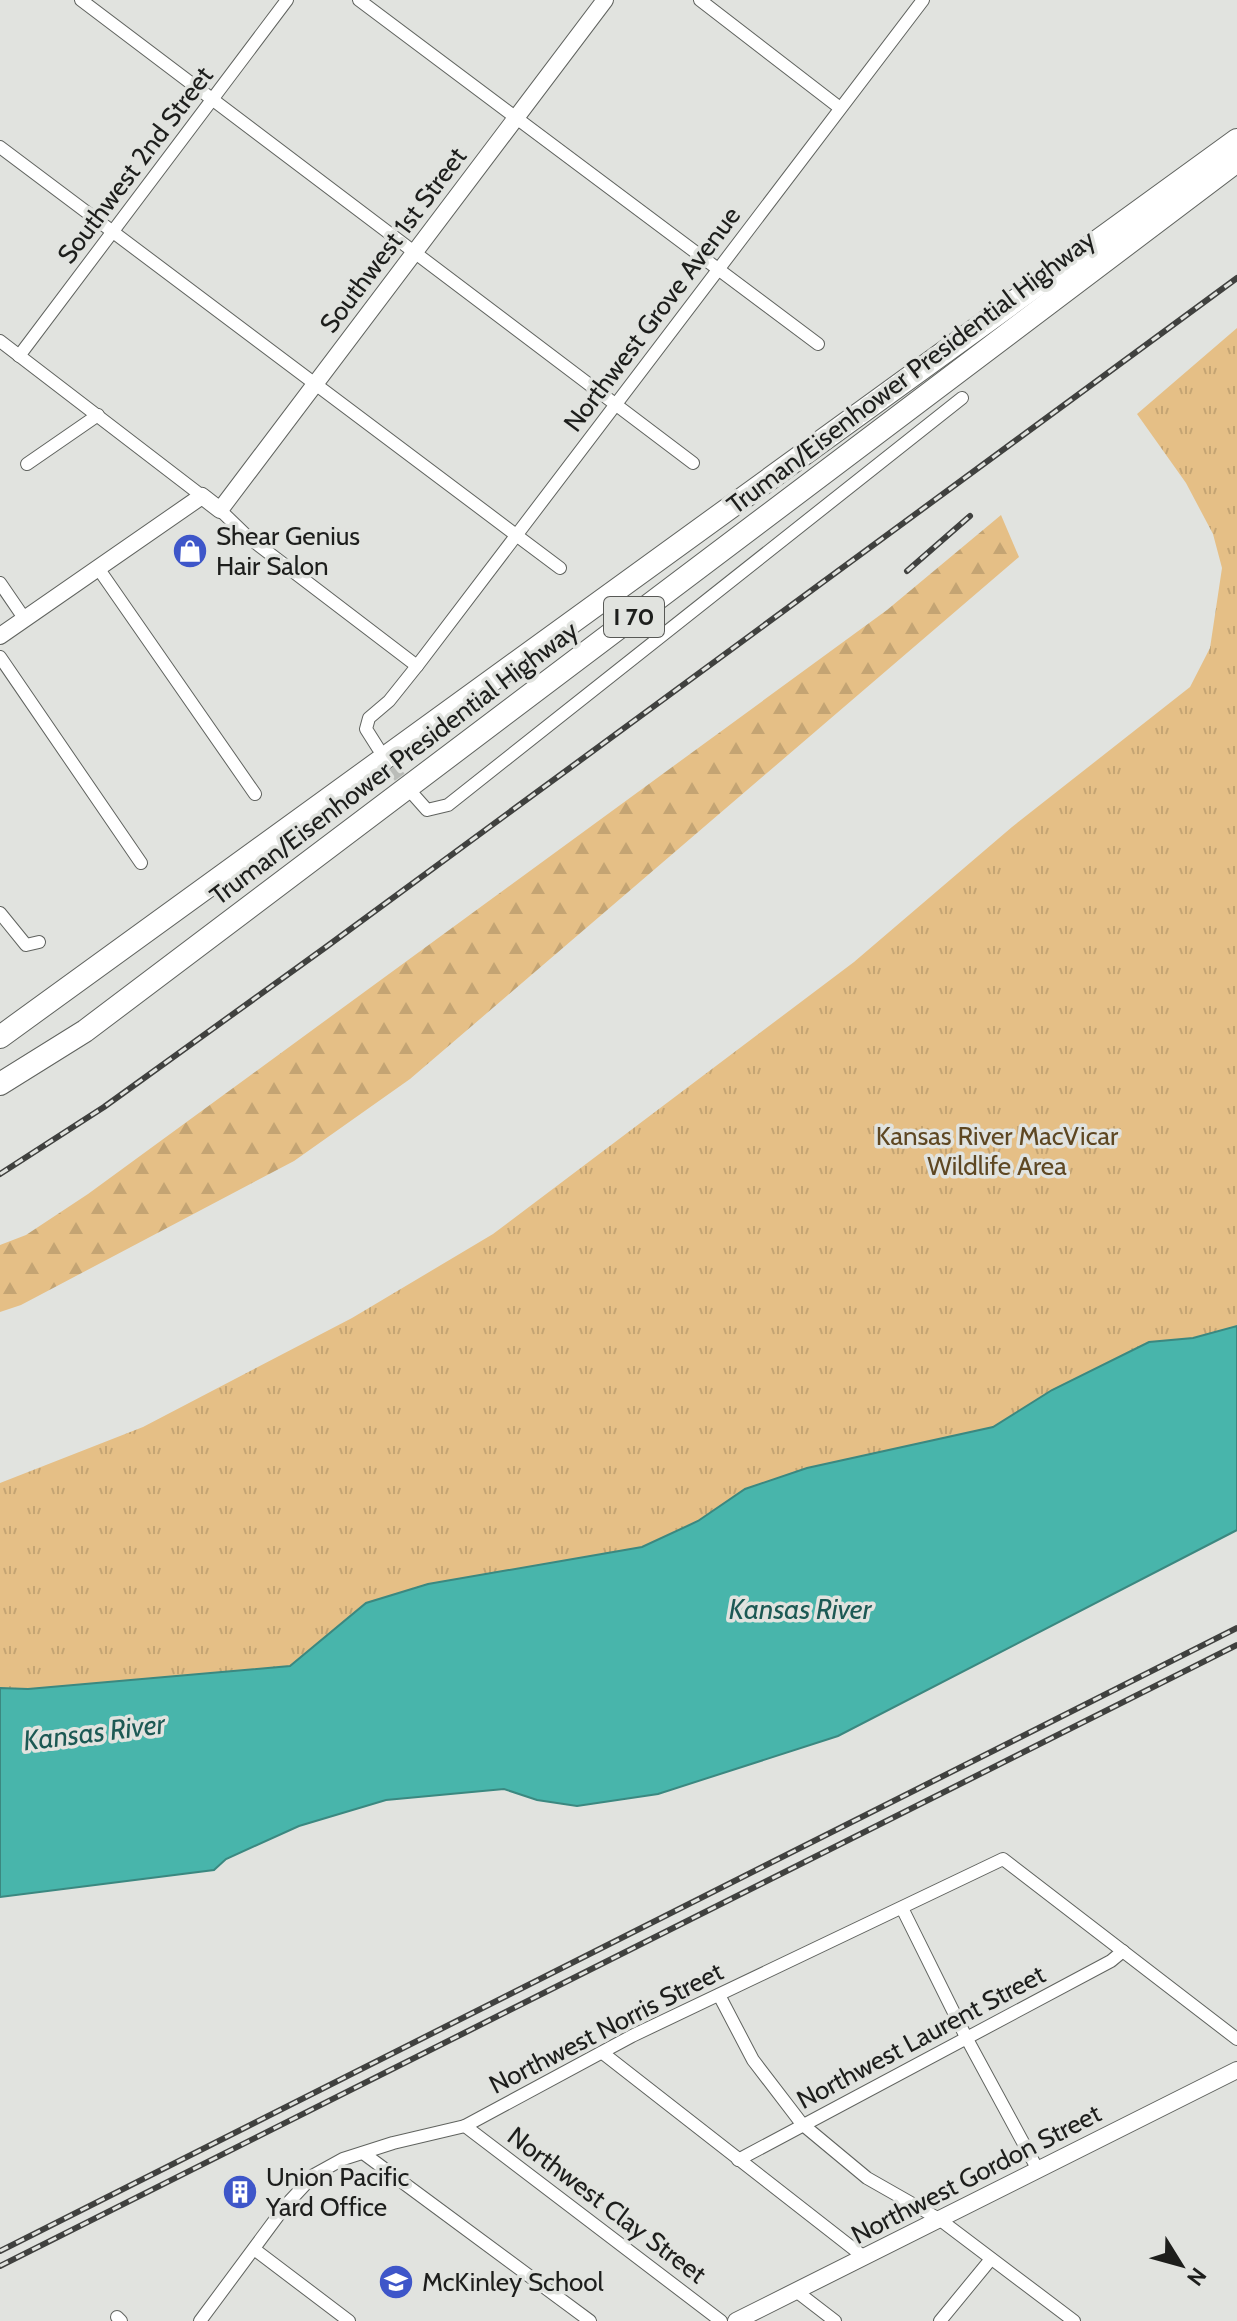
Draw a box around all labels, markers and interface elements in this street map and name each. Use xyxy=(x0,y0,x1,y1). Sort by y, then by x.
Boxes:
street label: Southwest 2nd Street xyxy=(50,60,220,270)
street label: Southwest 1st Street xyxy=(313,141,473,339)
street label: Northwest Grove Avenue xyxy=(557,200,747,438)
street label: Truman/Eisenhower Presidential Highway xyxy=(721,223,1101,521)
place label: Shear Genius Hair Salon xyxy=(216,520,360,582)
shop icon: Shear Genius Hair Salon xyxy=(171,532,209,570)
road number: I 70 xyxy=(604,597,664,637)
street label: Truman/Eisenhower Presidential Highway xyxy=(204,614,584,912)
park label: Kansas River MacVicar Wildlife Area xyxy=(876,1120,1119,1182)
water label: Kansas River xyxy=(729,1592,873,1626)
water label: Kansas River xyxy=(21,1706,168,1758)
street label: Northwest Norris Street xyxy=(484,1955,728,2101)
street label: Northwest Laurent Street xyxy=(791,1958,1051,2116)
street label: Northwest Gordon Street xyxy=(846,2097,1106,2251)
street label: Northwest Clay Street xyxy=(501,2120,713,2290)
place label: Union Pacific Yard Office xyxy=(265,2161,410,2223)
building icon: Union Pacific Yard Office xyxy=(221,2173,259,2211)
north arrow xyxy=(1141,2225,1221,2305)
text: N xyxy=(1181,2262,1212,2291)
school or university icon: McKinley School xyxy=(377,2263,415,2301)
place label: McKinley School xyxy=(422,2266,604,2298)

